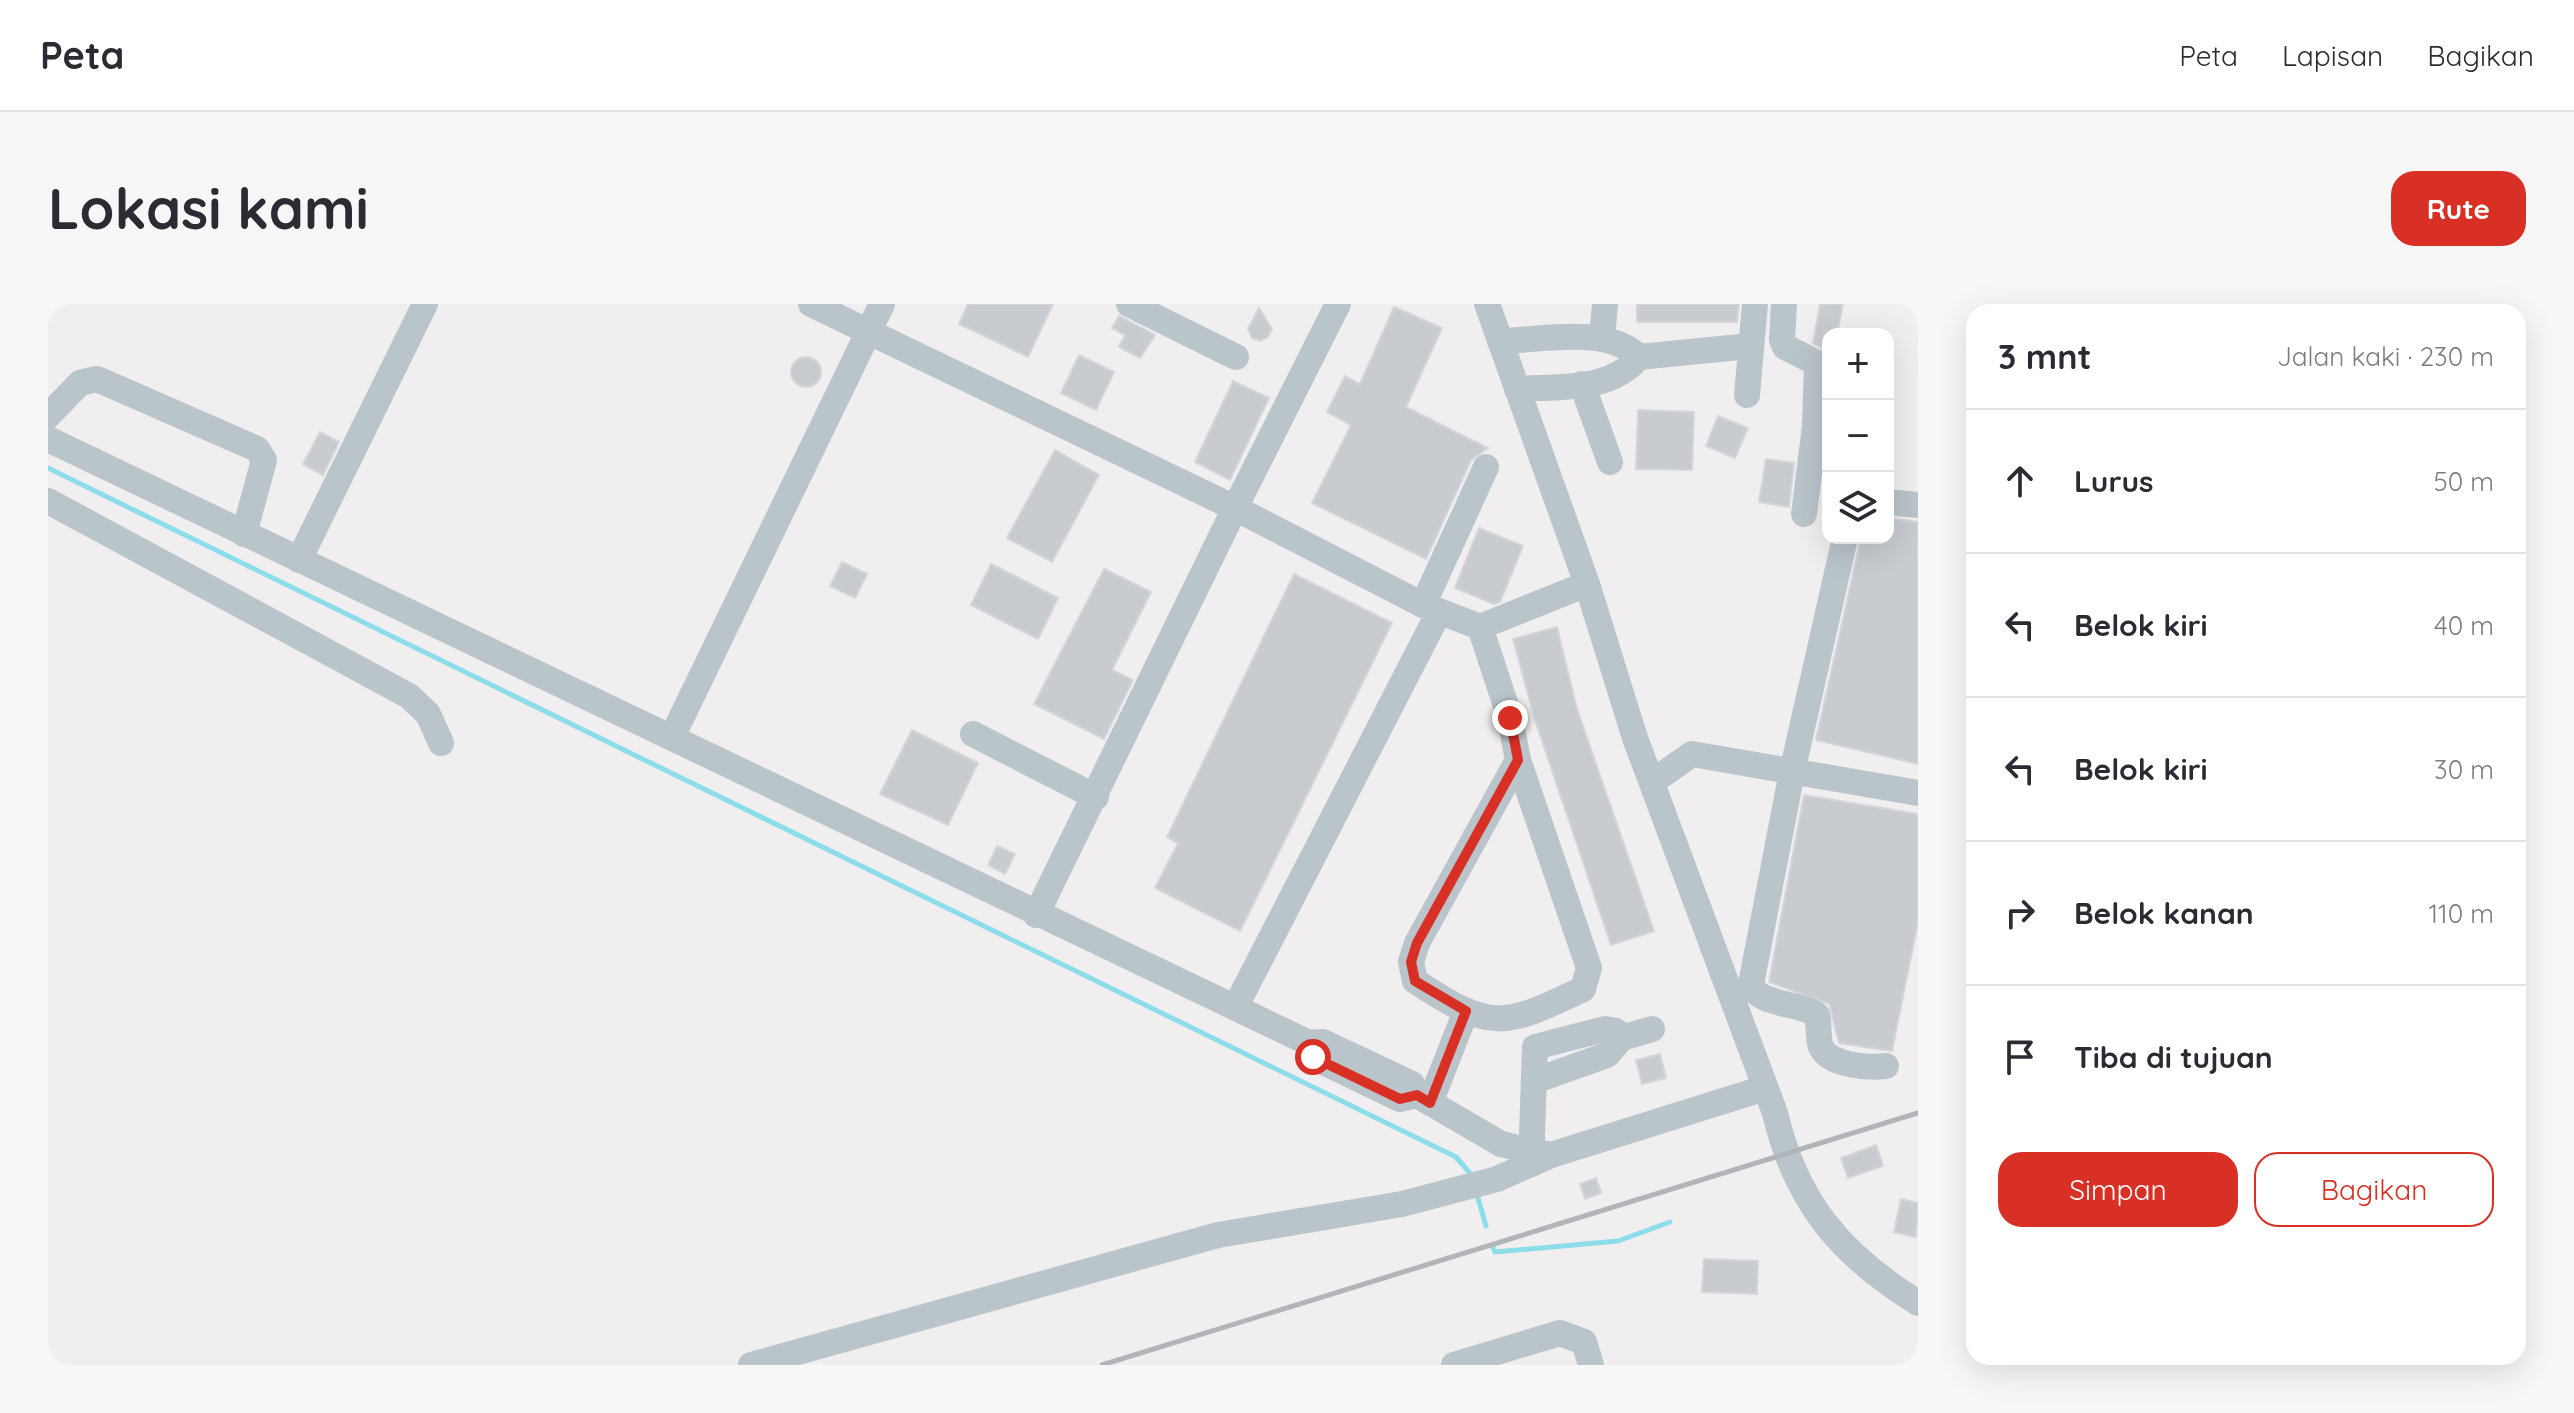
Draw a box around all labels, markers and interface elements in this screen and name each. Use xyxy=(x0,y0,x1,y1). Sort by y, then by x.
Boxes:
text: Peta xyxy=(40,31,124,79)
text: Peta xyxy=(2179,38,2238,73)
text: Lapisan xyxy=(2282,38,2383,73)
text: Bagikan xyxy=(2427,38,2534,73)
button: Rute xyxy=(2391,171,2526,246)
text: Lokasi kami xyxy=(48,173,369,243)
map controls xyxy=(1822,328,1894,544)
button: + xyxy=(1822,328,1894,400)
text: 3 mnt xyxy=(1998,335,2091,378)
text: Jalan kaki · 230 m xyxy=(2277,340,2494,373)
button: − xyxy=(1822,400,1894,472)
icon: ahead xyxy=(1998,459,2042,503)
text: Lurus xyxy=(2074,462,2154,500)
text: 50 m xyxy=(2434,465,2494,498)
button: layers xyxy=(1822,472,1894,544)
icon: left xyxy=(1998,603,2042,647)
text: Belok kiri xyxy=(2074,606,2208,644)
text: 40 m xyxy=(2434,609,2494,642)
route end xyxy=(1492,700,1528,736)
icon: left xyxy=(1998,747,2042,791)
text: Belok kiri xyxy=(2074,750,2208,788)
text: 30 m xyxy=(2434,753,2494,786)
icon: right xyxy=(1998,891,2042,935)
text: Belok kanan xyxy=(2074,894,2254,932)
text: 110 m xyxy=(2428,897,2494,930)
icon: arrive xyxy=(1998,1035,2042,1079)
text: Tiba di tujuan xyxy=(2074,1038,2273,1076)
route start xyxy=(1295,1039,1331,1075)
button: Simpan xyxy=(1998,1152,2238,1227)
button: Bagikan xyxy=(2254,1152,2494,1227)

